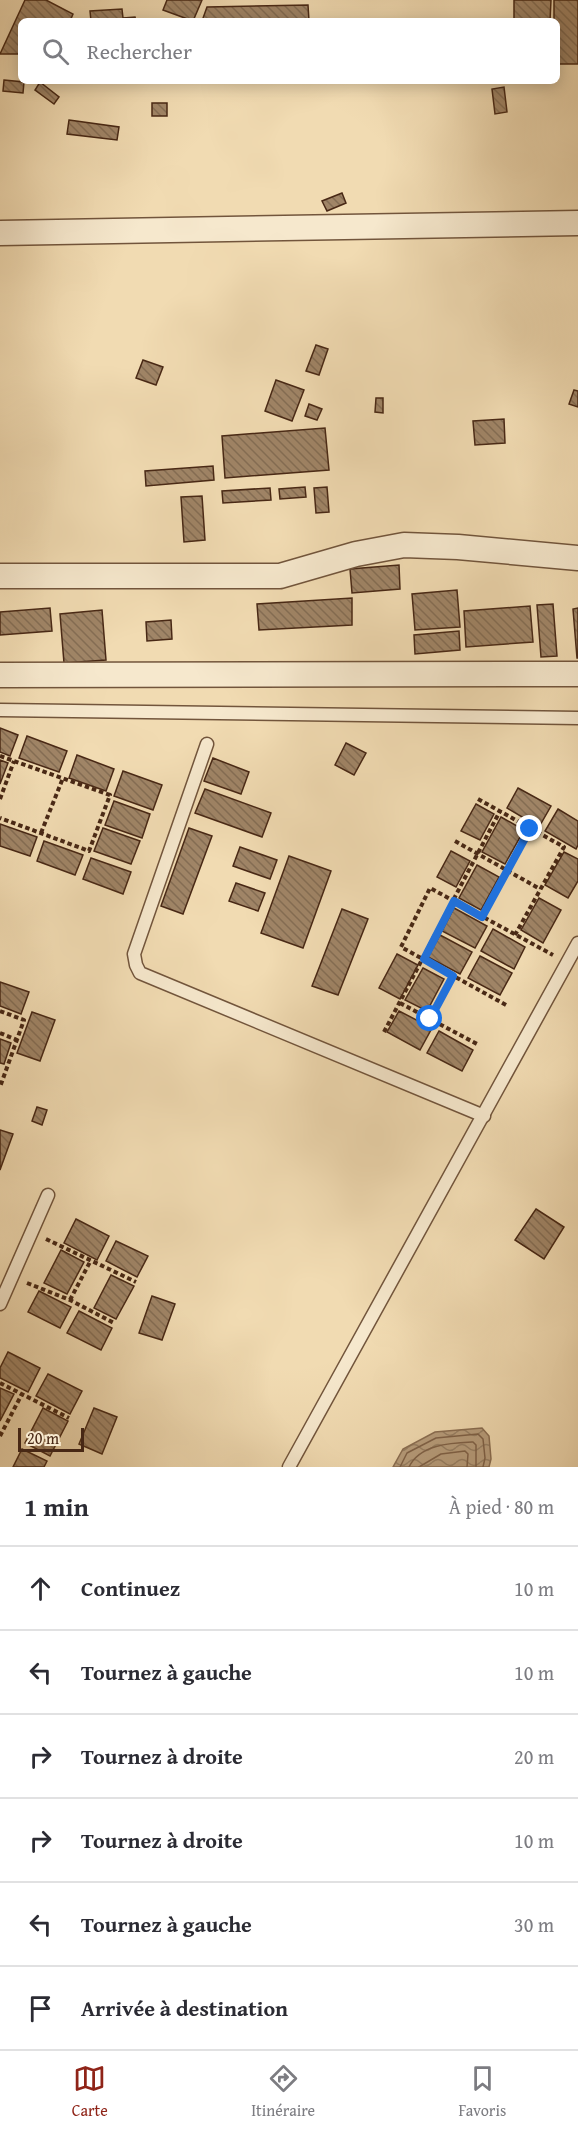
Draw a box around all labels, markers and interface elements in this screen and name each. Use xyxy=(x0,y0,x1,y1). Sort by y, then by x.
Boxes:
search box xyxy=(18,18,560,84)
icon: search xyxy=(39,35,72,68)
text: Rechercher xyxy=(87,35,192,67)
route end xyxy=(516,815,542,841)
route start xyxy=(416,1005,442,1031)
scale bar xyxy=(18,1425,84,1452)
text: 20 m xyxy=(27,1426,59,1450)
text: 1 min xyxy=(24,1487,89,1526)
text: À pied · 80 m xyxy=(449,1492,554,1521)
icon: ahead xyxy=(24,1572,57,1605)
text: Continuez xyxy=(81,1572,180,1604)
text: 10 m xyxy=(514,1574,554,1603)
icon: left xyxy=(24,1656,57,1689)
text: Tournez à gauche xyxy=(81,1656,252,1688)
text: 10 m xyxy=(514,1658,554,1687)
icon: right xyxy=(24,1740,57,1773)
text: Tournez à droite xyxy=(81,1740,243,1772)
text: 20 m xyxy=(514,1742,554,1771)
icon: right xyxy=(24,1824,57,1857)
text: Tournez à droite xyxy=(81,1824,243,1856)
text: 10 m xyxy=(514,1826,554,1855)
icon: left xyxy=(24,1908,57,1941)
text: Tournez à gauche xyxy=(81,1908,252,1940)
text: 30 m xyxy=(514,1910,554,1939)
icon: arrive xyxy=(24,1992,57,2025)
text: Arrivée à destination xyxy=(81,1992,288,2024)
tab: Carte xyxy=(72,2062,108,2122)
tab: Itinéraire xyxy=(251,2062,315,2122)
tab: Favoris xyxy=(459,2062,506,2122)

